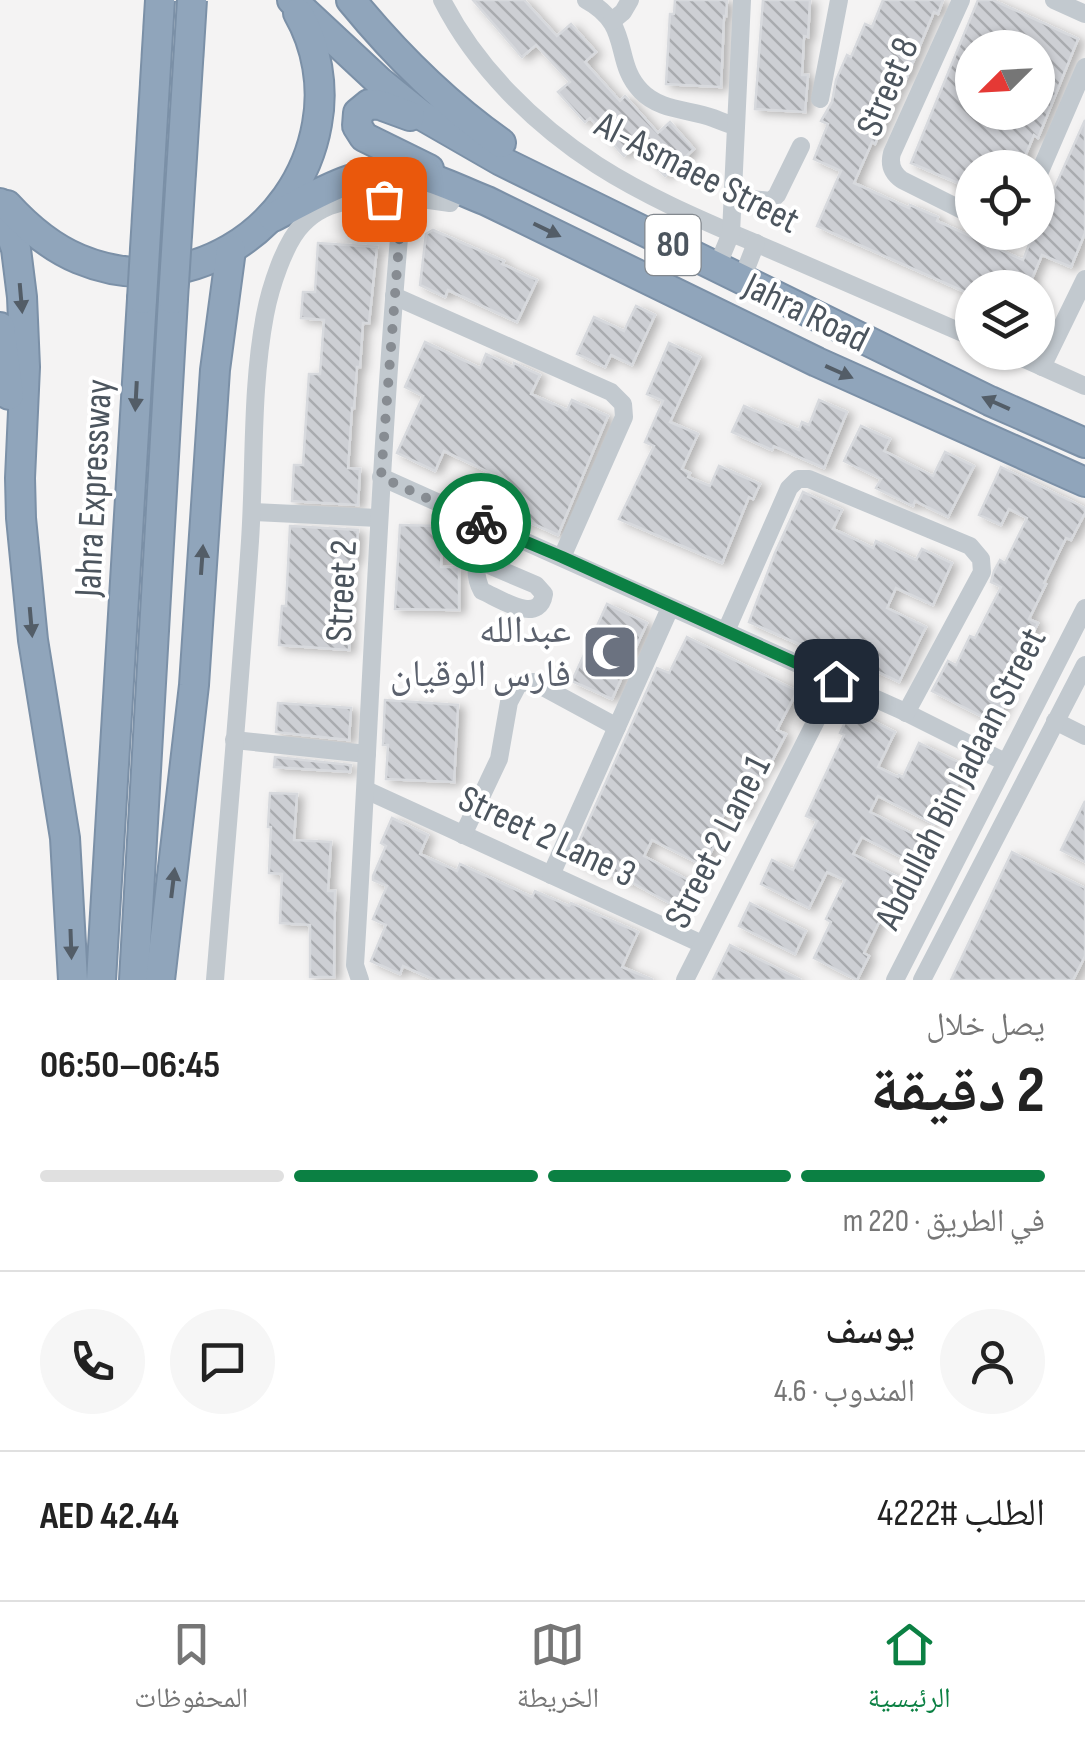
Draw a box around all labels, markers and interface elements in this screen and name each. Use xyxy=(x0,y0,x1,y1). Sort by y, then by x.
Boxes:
north arrow xyxy=(955,30,1055,130)
map controls xyxy=(955,30,1055,370)
street label: Street 8 xyxy=(847,31,929,143)
street label: Al-Asmaee Street xyxy=(587,102,807,244)
button: locate xyxy=(955,150,1055,250)
pin xyxy=(342,157,427,242)
icon: bag xyxy=(357,172,412,227)
road number: 80 xyxy=(646,215,700,275)
one-way arrow xyxy=(532,221,561,238)
street label: Jahra Road xyxy=(735,263,876,362)
button: layers xyxy=(955,270,1055,370)
one-way arrow xyxy=(14,282,30,314)
one-way arrow xyxy=(825,363,854,380)
street label: Jahra Expressway xyxy=(66,378,122,599)
one-way arrow xyxy=(128,381,144,413)
one-way arrow xyxy=(981,395,1010,412)
courier xyxy=(431,473,531,573)
icon: bike xyxy=(454,496,509,551)
street label: Street 2 xyxy=(317,539,367,643)
one-way arrow xyxy=(194,543,210,575)
one-way arrow xyxy=(23,606,39,638)
place label: عبدالله فارس الوقيان xyxy=(390,608,571,697)
street label: Abdullah Bin Jadaan Street xyxy=(865,621,1056,938)
mosque icon: عبدالله فارس الوقيان xyxy=(580,622,640,682)
pin xyxy=(794,639,879,724)
icon: home xyxy=(809,654,864,709)
street label: Street 2 Lane 1 xyxy=(655,748,781,936)
street label: Street 2 Lane 3 xyxy=(451,776,643,898)
one-way arrow xyxy=(165,867,181,899)
one-way arrow xyxy=(64,928,80,960)
text: يصل خلال xyxy=(926,1006,1045,1045)
text: 06:45–06:50 xyxy=(40,1043,220,1088)
text: 2 دقيقة xyxy=(870,1053,1045,1131)
text: في الطريق · 220 m xyxy=(843,1202,1045,1241)
button: phone xyxy=(40,1309,145,1414)
button: chat xyxy=(170,1309,275,1414)
text: يوسف xyxy=(825,1309,915,1354)
button: person xyxy=(940,1309,1045,1414)
text: المندوب · 4.6 xyxy=(774,1372,915,1411)
text: الطلب #4222 xyxy=(877,1491,1045,1536)
text: AED 42.44 xyxy=(40,1494,179,1539)
tab: المحفوظات xyxy=(134,1617,248,1725)
tab: الخريطة xyxy=(517,1617,599,1725)
tab: الرئيسية xyxy=(868,1617,951,1725)

